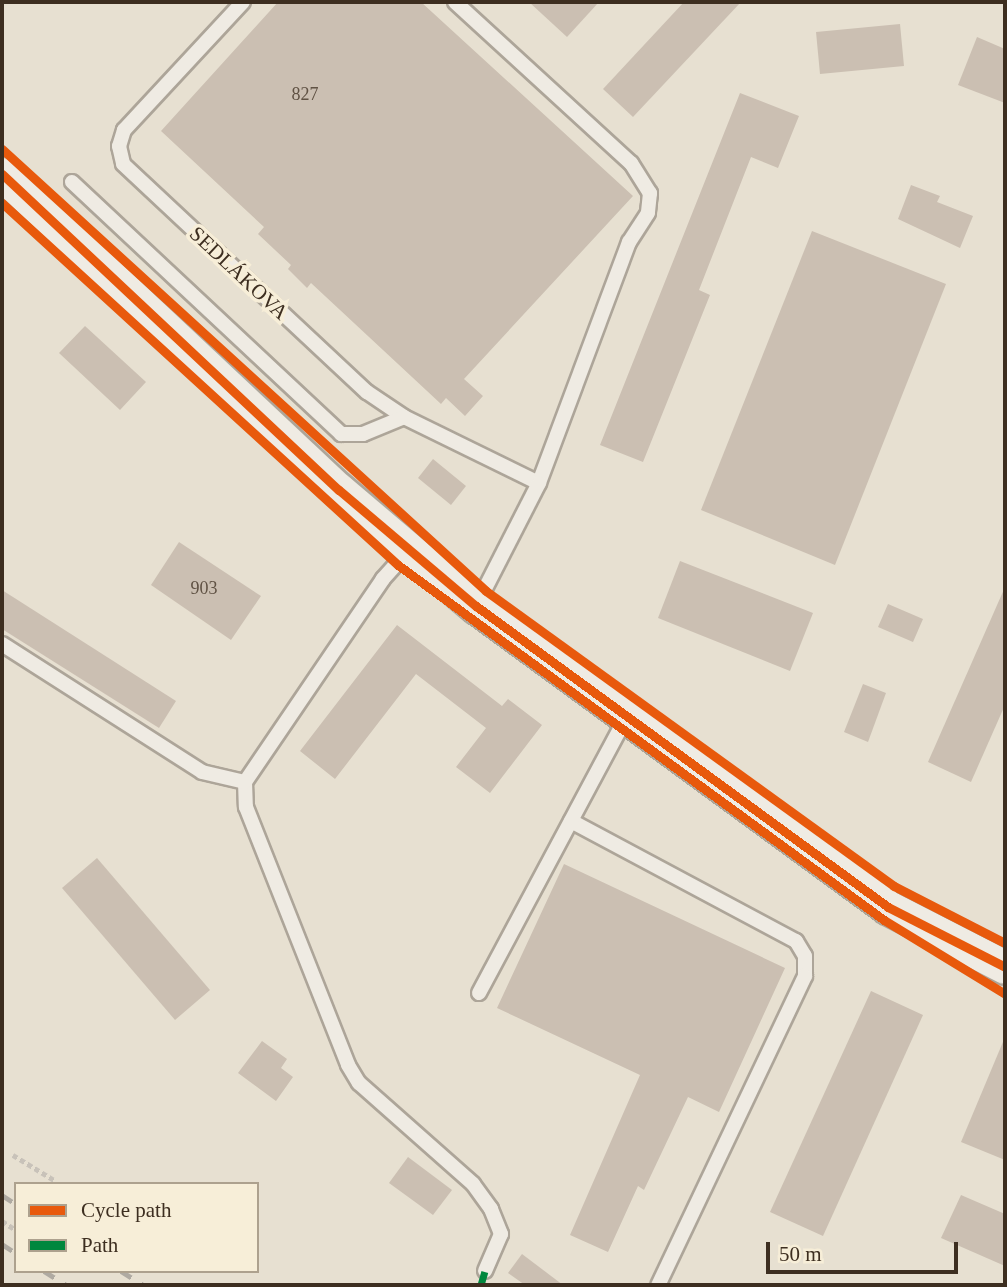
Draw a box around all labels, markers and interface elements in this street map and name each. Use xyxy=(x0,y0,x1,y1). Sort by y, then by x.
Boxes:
house number: 827 xyxy=(292,83,318,105)
street label: SEDLÁKOVA xyxy=(184,221,294,325)
house number: 903 xyxy=(190,577,218,599)
legend xyxy=(14,1182,259,1273)
text: Cycle path xyxy=(81,1198,171,1222)
scale bar xyxy=(769,1228,962,1272)
text: Path xyxy=(81,1233,118,1257)
text: 50 m xyxy=(779,1242,822,1266)

